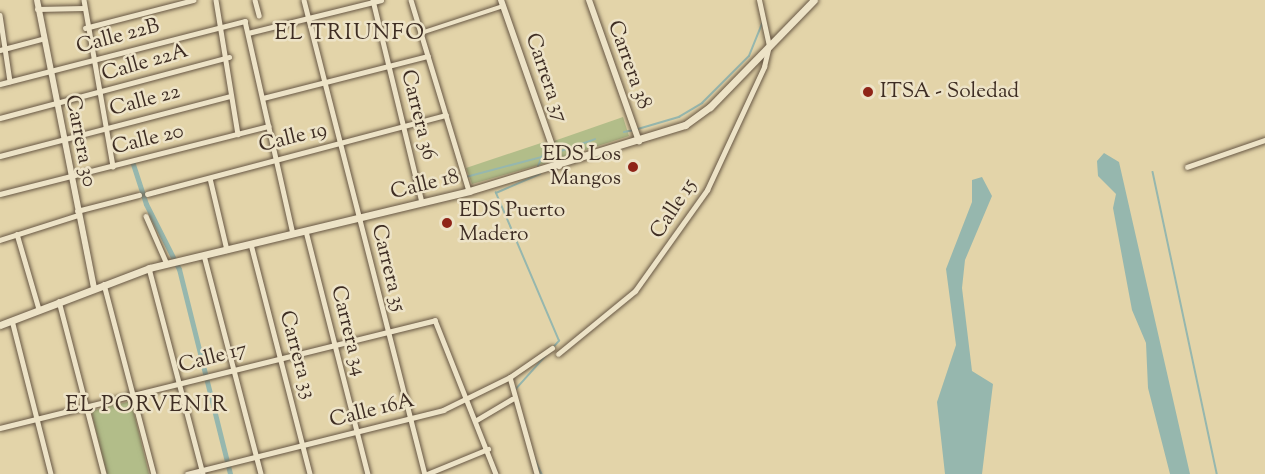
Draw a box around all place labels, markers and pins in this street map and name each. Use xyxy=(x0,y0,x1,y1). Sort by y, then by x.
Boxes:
place label: ITSA - Soledad xyxy=(880,79,1019,105)
marker: ITSA - Soledad xyxy=(861,85,875,99)
place label: EDS Los Mangos xyxy=(542,142,621,192)
marker: EDS Los Mangos xyxy=(626,160,640,174)
place label: EDS Puerto Madero xyxy=(459,198,565,248)
marker: EDS Puerto Madero xyxy=(440,216,454,230)

